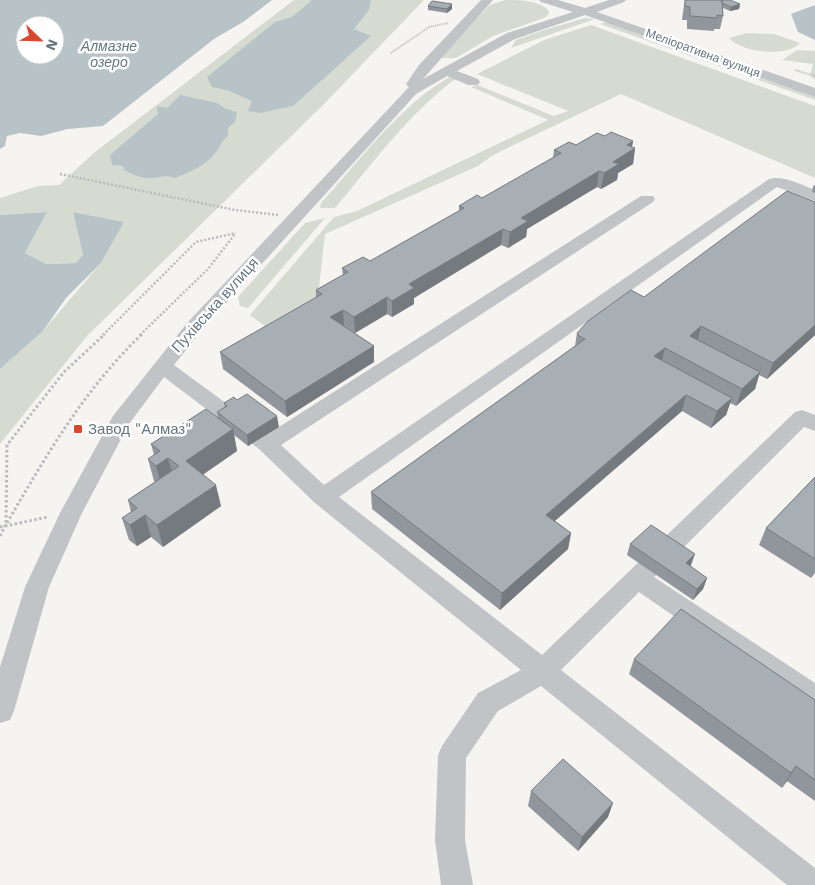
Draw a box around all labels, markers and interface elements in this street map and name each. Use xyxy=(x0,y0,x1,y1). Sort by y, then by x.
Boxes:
north arrow xyxy=(15,15,65,65)
street label: Меліоративна вулиця xyxy=(644,26,762,80)
text: N xyxy=(43,37,61,53)
water label: Алмазне озеро xyxy=(80,38,137,70)
street label: Пухівська вулиця xyxy=(168,254,262,356)
place label: Завод "Алмаз" xyxy=(88,420,191,438)
marker: Завод "Алмаз" xyxy=(72,423,84,435)

